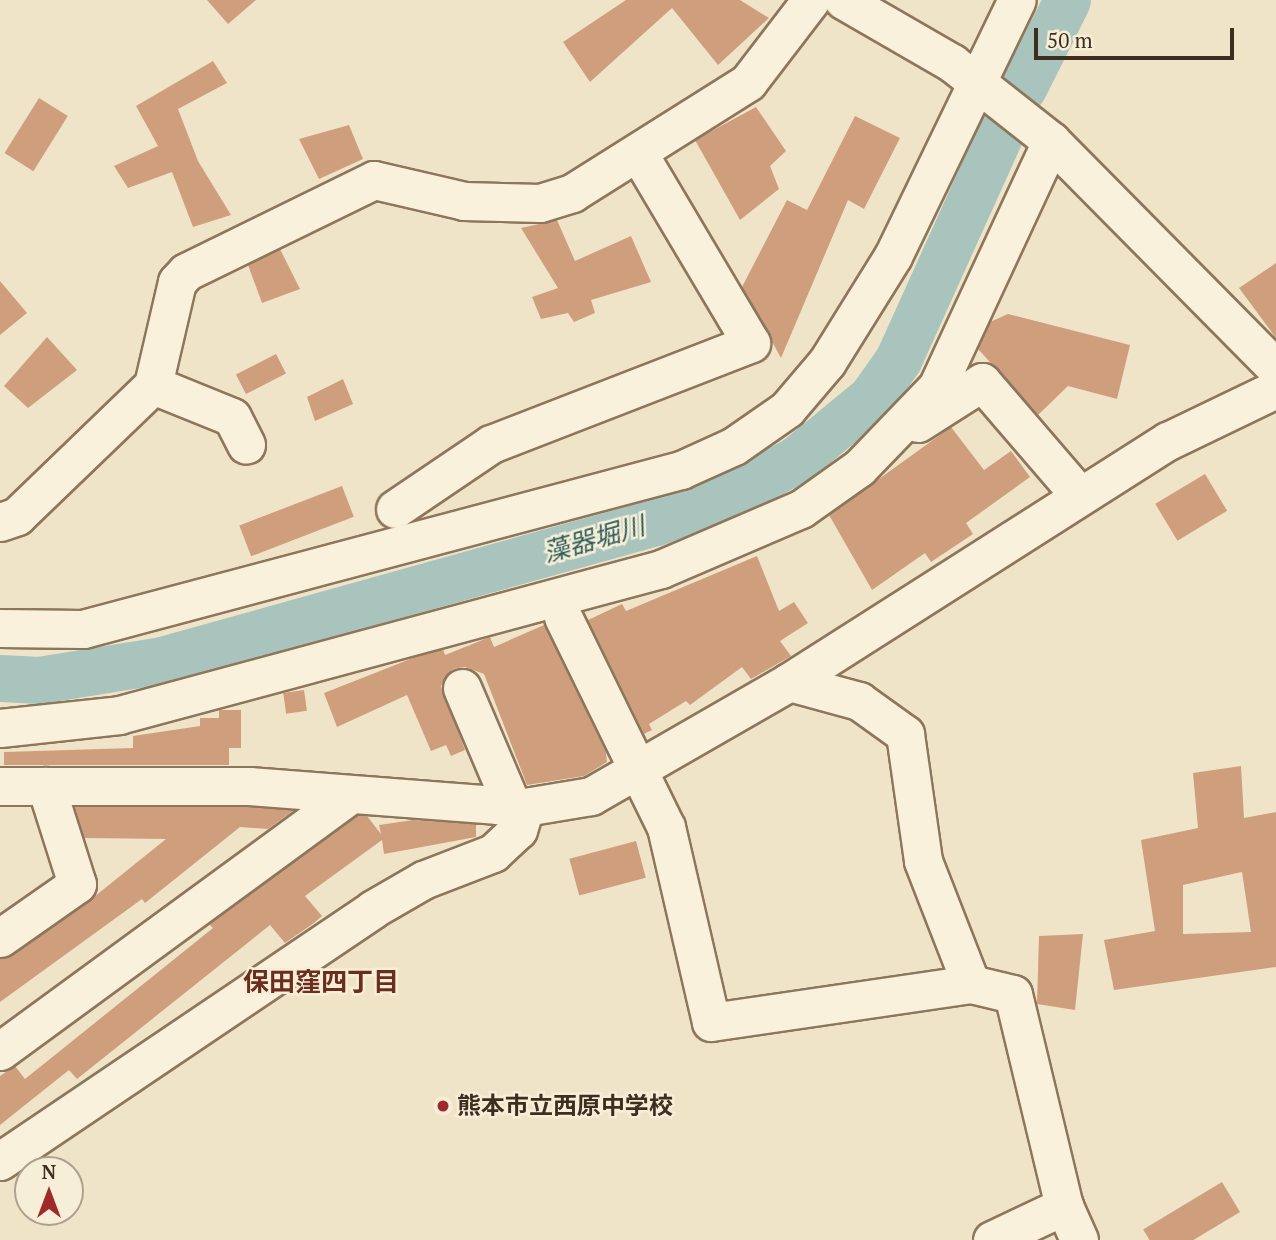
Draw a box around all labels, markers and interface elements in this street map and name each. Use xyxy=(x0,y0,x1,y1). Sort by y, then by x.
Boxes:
scale bar xyxy=(1038,14,1238,58)
text: 50 m xyxy=(1047,26,1093,54)
water label: 藻器堀川 xyxy=(540,510,648,568)
district label: 保田窪四丁目 xyxy=(243,966,399,998)
place label: 熊本市立西原中学校 xyxy=(457,1092,673,1120)
marker: 熊本市立西原中学校 xyxy=(435,1098,451,1114)
north arrow xyxy=(14,1156,84,1226)
text: N xyxy=(42,1159,56,1184)

